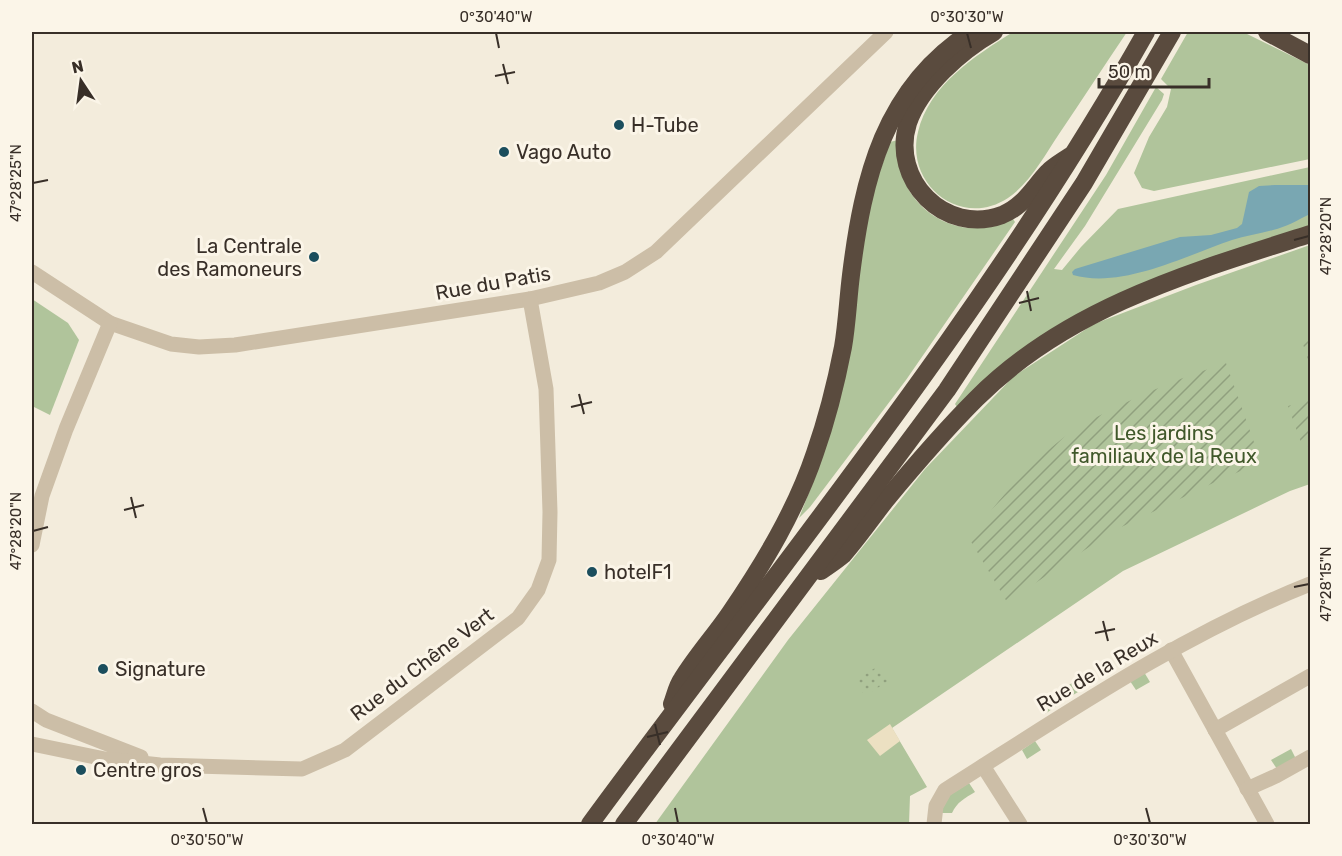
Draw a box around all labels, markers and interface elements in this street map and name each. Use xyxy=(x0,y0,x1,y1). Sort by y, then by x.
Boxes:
text: 0°30'40"W xyxy=(460,8,532,26)
text: 0°30'30"W xyxy=(930,8,1004,26)
north arrow xyxy=(51,51,111,111)
scale bar xyxy=(1099,51,1208,89)
text: N xyxy=(70,56,85,77)
text: 50 m xyxy=(1108,61,1151,83)
place label: H-Tube xyxy=(631,113,699,137)
marker: H-Tube xyxy=(612,118,626,132)
place label: Vago Auto xyxy=(516,140,611,164)
text: 47°28'25"N xyxy=(7,144,25,222)
marker: Vago Auto xyxy=(497,145,511,159)
text: 47°28'20"N xyxy=(1317,197,1335,275)
place label: La Centrale des Ramoneurs xyxy=(157,234,302,281)
marker: La Centrale des Ramoneurs xyxy=(307,250,321,264)
street label: Rue du Patis xyxy=(434,261,552,305)
park label: Les jardins familiaux de la Reux xyxy=(1071,421,1257,468)
text: 47°28'20"N xyxy=(7,492,25,570)
text: 47°28'15"N xyxy=(1317,546,1335,622)
place label: hotelF1 xyxy=(604,560,672,584)
marker: hotelF1 xyxy=(585,565,599,579)
street label: Rue du Chêne Vert xyxy=(346,602,499,726)
street label: Rue de la Reux xyxy=(1032,625,1162,717)
place label: Signature xyxy=(115,657,206,681)
marker: Signature xyxy=(96,662,110,676)
place label: Centre gros xyxy=(93,758,202,782)
marker: Centre gros xyxy=(74,763,88,777)
text: 0°30'50"W xyxy=(170,831,244,849)
text: 0°30'40"W xyxy=(642,831,714,849)
text: 0°30'30"W xyxy=(1113,831,1187,849)

